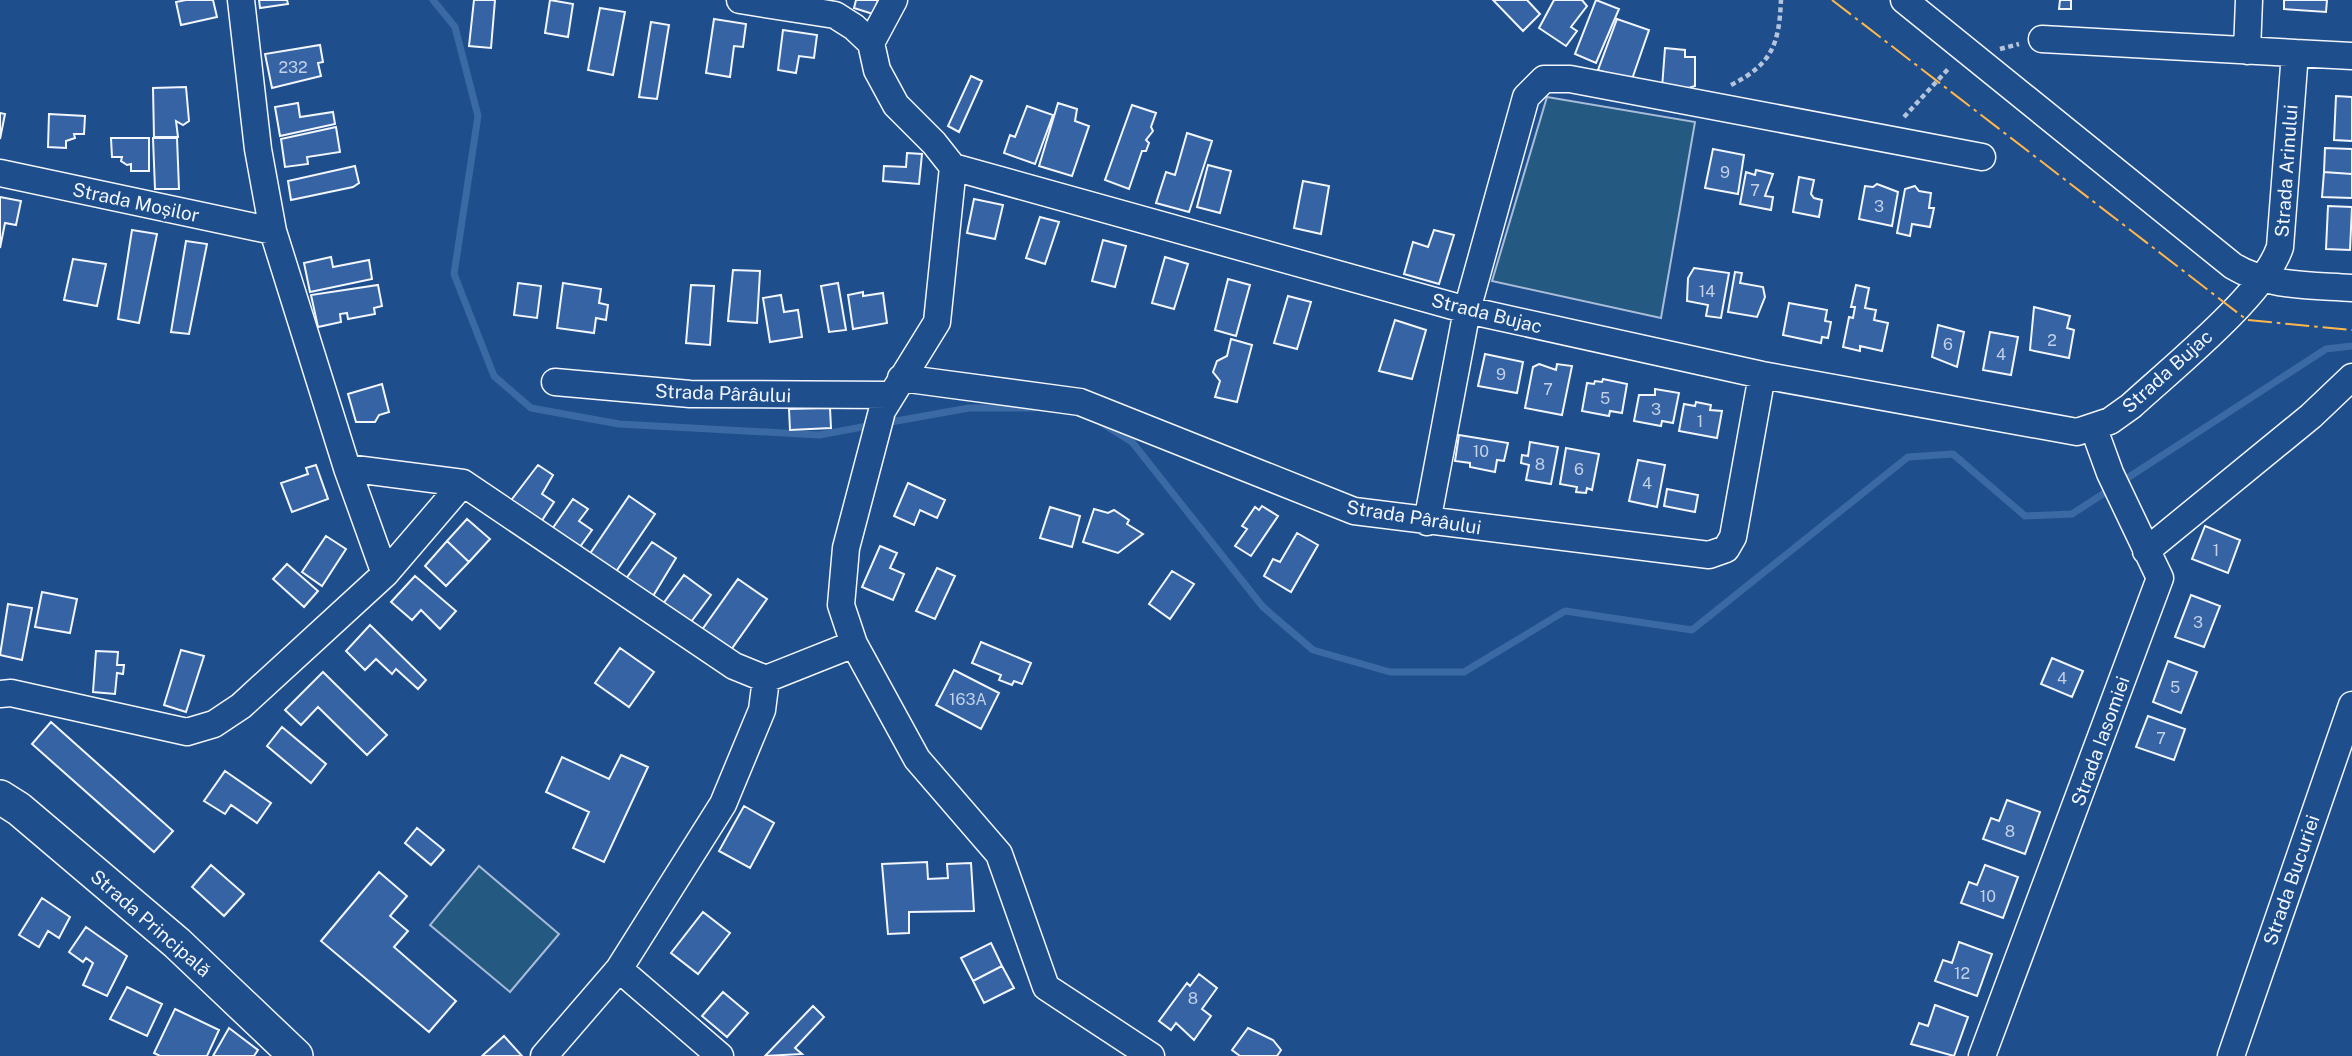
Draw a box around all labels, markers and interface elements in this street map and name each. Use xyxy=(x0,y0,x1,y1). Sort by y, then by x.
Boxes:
house number: 232 xyxy=(278,58,308,77)
street label: Strada Arinului xyxy=(2270,104,2302,238)
house number: 9 xyxy=(1720,163,1730,182)
street label: Strada Moșilor xyxy=(71,178,201,226)
house number: 7 xyxy=(1750,181,1760,200)
house number: 3 xyxy=(1874,197,1884,216)
house number: 14 xyxy=(1699,282,1715,301)
street label: Strada Bujac xyxy=(1429,289,1545,337)
street label: Strada Bujac xyxy=(2118,325,2216,417)
house number: 2 xyxy=(2047,331,2057,350)
house number: 6 xyxy=(1943,335,1953,354)
house number: 4 xyxy=(1996,345,2006,364)
house number: 9 xyxy=(1496,365,1506,384)
street label: Strada Pârâului xyxy=(655,380,791,406)
house number: 7 xyxy=(1543,380,1553,399)
house number: 5 xyxy=(1600,389,1610,408)
house number: 3 xyxy=(1651,400,1661,419)
house number: 1 xyxy=(1697,412,1703,431)
house number: 10 xyxy=(1473,442,1489,461)
house number: 8 xyxy=(1535,455,1545,474)
house number: 6 xyxy=(1574,460,1584,479)
house number: 4 xyxy=(1642,474,1652,493)
street label: Strada Pârâului xyxy=(1345,495,1483,539)
house number: 1 xyxy=(2213,541,2219,560)
house number: 3 xyxy=(2193,613,2203,632)
house number: 4 xyxy=(2057,669,2067,688)
street label: Strada Iasomiei xyxy=(2066,673,2134,809)
house number: 5 xyxy=(2170,678,2180,697)
house number: 163A xyxy=(949,690,987,709)
house number: 7 xyxy=(2156,729,2166,748)
street label: Strada Bucuriei xyxy=(2258,812,2324,948)
house number: 8 xyxy=(2005,822,2015,841)
street label: Strada Principală xyxy=(86,865,216,981)
house number: 10 xyxy=(1980,887,1996,906)
house number: 12 xyxy=(1954,964,1970,983)
house number: 8 xyxy=(1188,989,1198,1008)

